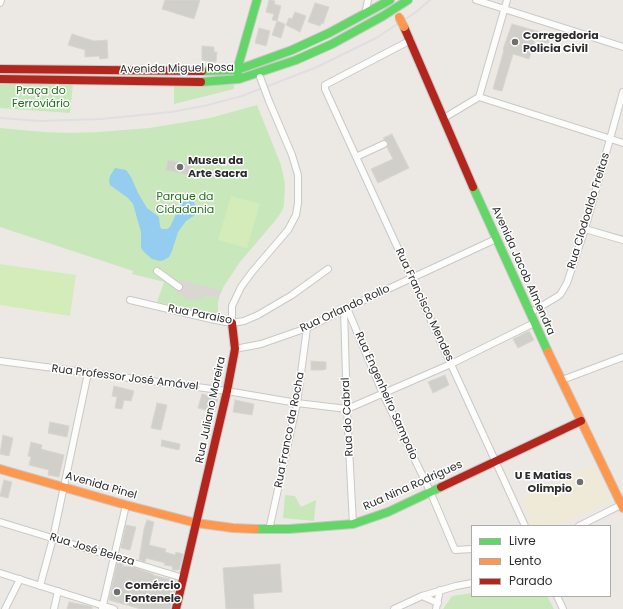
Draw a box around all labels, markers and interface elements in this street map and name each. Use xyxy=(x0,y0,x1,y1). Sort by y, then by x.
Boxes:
place label: Corregedoria Policia Civil xyxy=(523,29,599,55)
marker: Corregedoria Policia Civil xyxy=(510,37,520,47)
street label: Avenida Miguel Rosa xyxy=(120,61,234,77)
park label: Praça do Ferroviário xyxy=(12,84,70,110)
street label: Rua Clodoaldo Freitas xyxy=(565,151,613,271)
place label: Museu da Arte Sacra xyxy=(188,154,247,180)
marker: Museu da Arte Sacra xyxy=(175,162,185,172)
park label: Parque da Cidadania xyxy=(156,190,214,216)
street label: Avenida Jacob Almendra xyxy=(489,205,557,337)
street label: Rua Francisco Mendes xyxy=(392,246,456,364)
street label: Rua Orlando Rollo xyxy=(298,282,392,336)
street label: Rua Paraiso xyxy=(167,302,233,328)
street label: Rua Engenheiro Sampaio xyxy=(352,330,420,462)
street label: Rua Juliano Moreira xyxy=(193,356,229,464)
street label: Rua Professor José Amável xyxy=(51,362,199,394)
street label: Rua Franco da Rocha xyxy=(272,371,308,489)
street label: Rua do Cabral xyxy=(339,377,357,457)
street label: Rua Nina Rodrigues xyxy=(361,458,465,514)
place label: U E Matias Olimpio xyxy=(515,469,572,495)
street label: Avenida Pinel xyxy=(64,470,138,502)
marker: U E Matias Olimpio xyxy=(575,477,585,487)
legend xyxy=(471,525,611,597)
street label: Rua José Beleza xyxy=(48,531,136,569)
text: Livre xyxy=(509,532,536,549)
text: Lento xyxy=(509,552,541,569)
text: Parado xyxy=(509,572,552,589)
place label: Comércio Fontenele xyxy=(125,579,181,605)
marker: Comércio Fontenele xyxy=(112,587,122,597)

